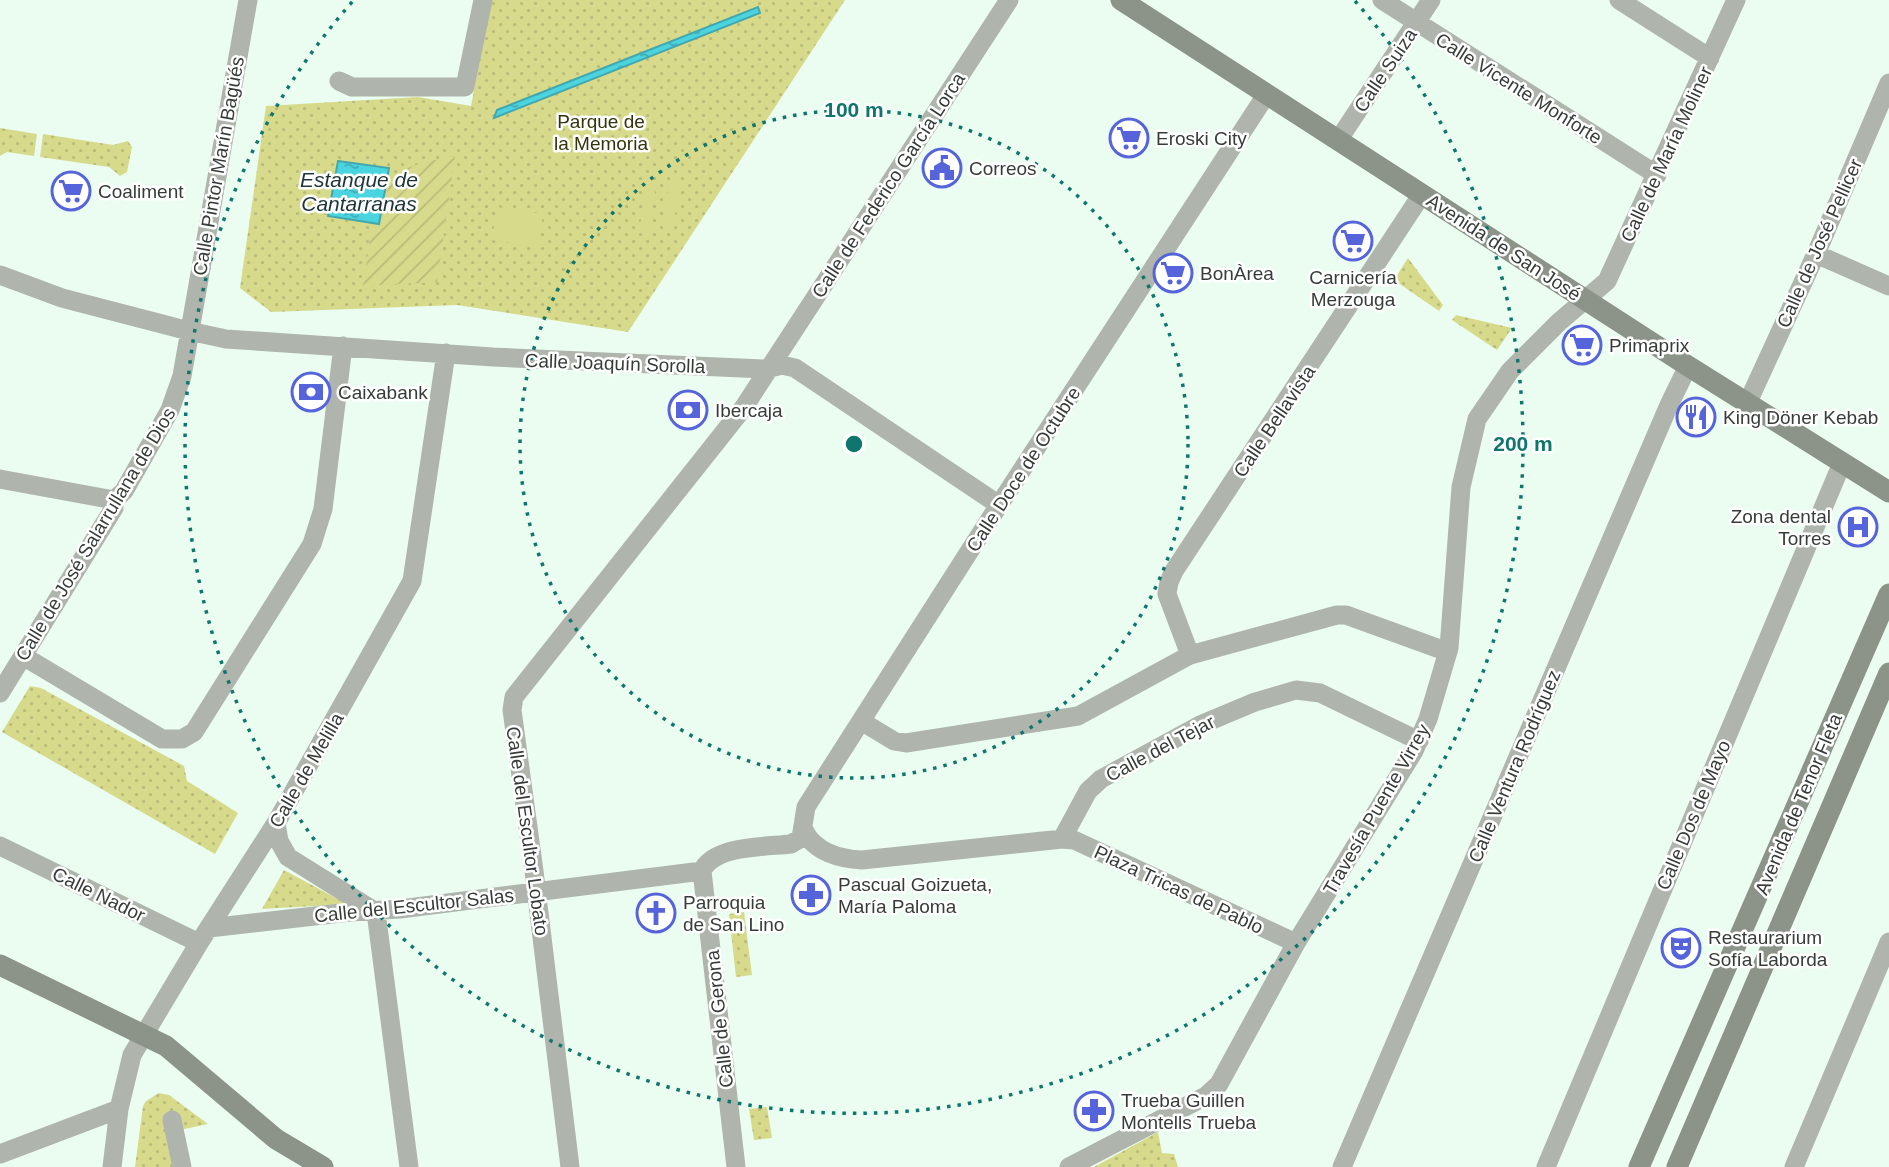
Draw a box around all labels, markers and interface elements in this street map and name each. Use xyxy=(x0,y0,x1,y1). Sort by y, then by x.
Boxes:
street label: Calle Suiza xyxy=(1350,24,1421,116)
street label: Calle Vicente Monforte xyxy=(1432,29,1606,148)
street label: Calle Pintor Marín Bagüés xyxy=(189,55,248,277)
street label: Calle de María Moliner xyxy=(1617,63,1717,245)
street label: Calle de Federico García Lorca xyxy=(808,68,969,302)
text: 100 m xyxy=(824,98,884,121)
park label: Parque de la Memoria xyxy=(554,111,648,154)
supermarket icon: Eroski City xyxy=(1108,117,1150,159)
place label: Eroski City xyxy=(1156,128,1247,149)
public building icon: Correos xyxy=(921,147,963,189)
street label: Calle de José Pellicer xyxy=(1773,155,1866,331)
place label: Correos xyxy=(969,158,1037,179)
water label: Estanque de Cantarranas xyxy=(300,168,418,215)
supermarket icon: Coaliment xyxy=(50,170,92,212)
place label: Coaliment xyxy=(98,181,184,202)
street label: Avenida de San José xyxy=(1423,190,1585,305)
supermarket icon: Carnicería Merzouga xyxy=(1332,220,1374,262)
supermarket icon: BonÀrea xyxy=(1152,252,1194,294)
place label: BonÀrea xyxy=(1200,263,1274,284)
place label: Carnicería Merzouga xyxy=(1309,267,1397,310)
supermarket icon: Primaprix xyxy=(1561,324,1603,366)
place label: Primaprix xyxy=(1609,335,1690,356)
street label: Calle Joaquín Sorolla xyxy=(524,350,706,377)
street label: Calle Bellavista xyxy=(1229,361,1320,481)
bank icon: Caixabank xyxy=(290,371,332,413)
place label: Caixabank xyxy=(338,382,428,403)
street label: Calle Doce de Octubre xyxy=(962,383,1085,556)
bank icon: Ibercaja xyxy=(667,389,709,431)
restaurant icon: King Döner Kebab xyxy=(1675,396,1717,438)
place label: Ibercaja xyxy=(715,400,783,421)
street label: Calle de José Salarrullana de Dios xyxy=(11,404,179,665)
place label: King Döner Kebab xyxy=(1723,407,1878,428)
centre of rings xyxy=(842,432,866,456)
text: 200 m xyxy=(1493,432,1553,455)
place label: Zona dental Torres xyxy=(1731,506,1831,549)
hospital icon: Zona dental Torres xyxy=(1837,506,1879,548)
street label: Calle Ventura Rodríguez xyxy=(1464,667,1565,866)
street label: Calle de Melilla xyxy=(265,709,348,831)
street label: Avenida de Tenor Fleta xyxy=(1751,710,1846,898)
street label: Calle del Tejar xyxy=(1102,711,1219,786)
street label: Travesía Puente Virrey xyxy=(1319,720,1434,898)
street label: Calle del Escultor Lobato xyxy=(502,725,553,937)
street label: Calle Dos de Mayo xyxy=(1652,737,1734,893)
street label: Plaza Tricas de Pablo xyxy=(1091,841,1267,938)
street label: Calle Nador xyxy=(49,863,149,926)
pharmacy icon: Pascual Goizueta, María Paloma xyxy=(790,874,832,916)
place label: Pascual Goizueta, María Paloma xyxy=(838,874,992,917)
street label: Calle del Escultor Salas xyxy=(313,885,515,926)
church icon: Parroquia de San Lino xyxy=(635,892,677,934)
place label: Parroquia de San Lino xyxy=(683,892,784,935)
theatre icon: Restaurarium Sofía Laborda xyxy=(1660,927,1702,969)
place label: Restaurarium Sofía Laborda xyxy=(1708,927,1828,970)
street label: Calle de Gerona xyxy=(702,949,737,1089)
pharmacy icon: Trueba Guillen Montells Trueba xyxy=(1073,1090,1115,1132)
place label: Trueba Guillen Montells Trueba xyxy=(1121,1090,1257,1133)

